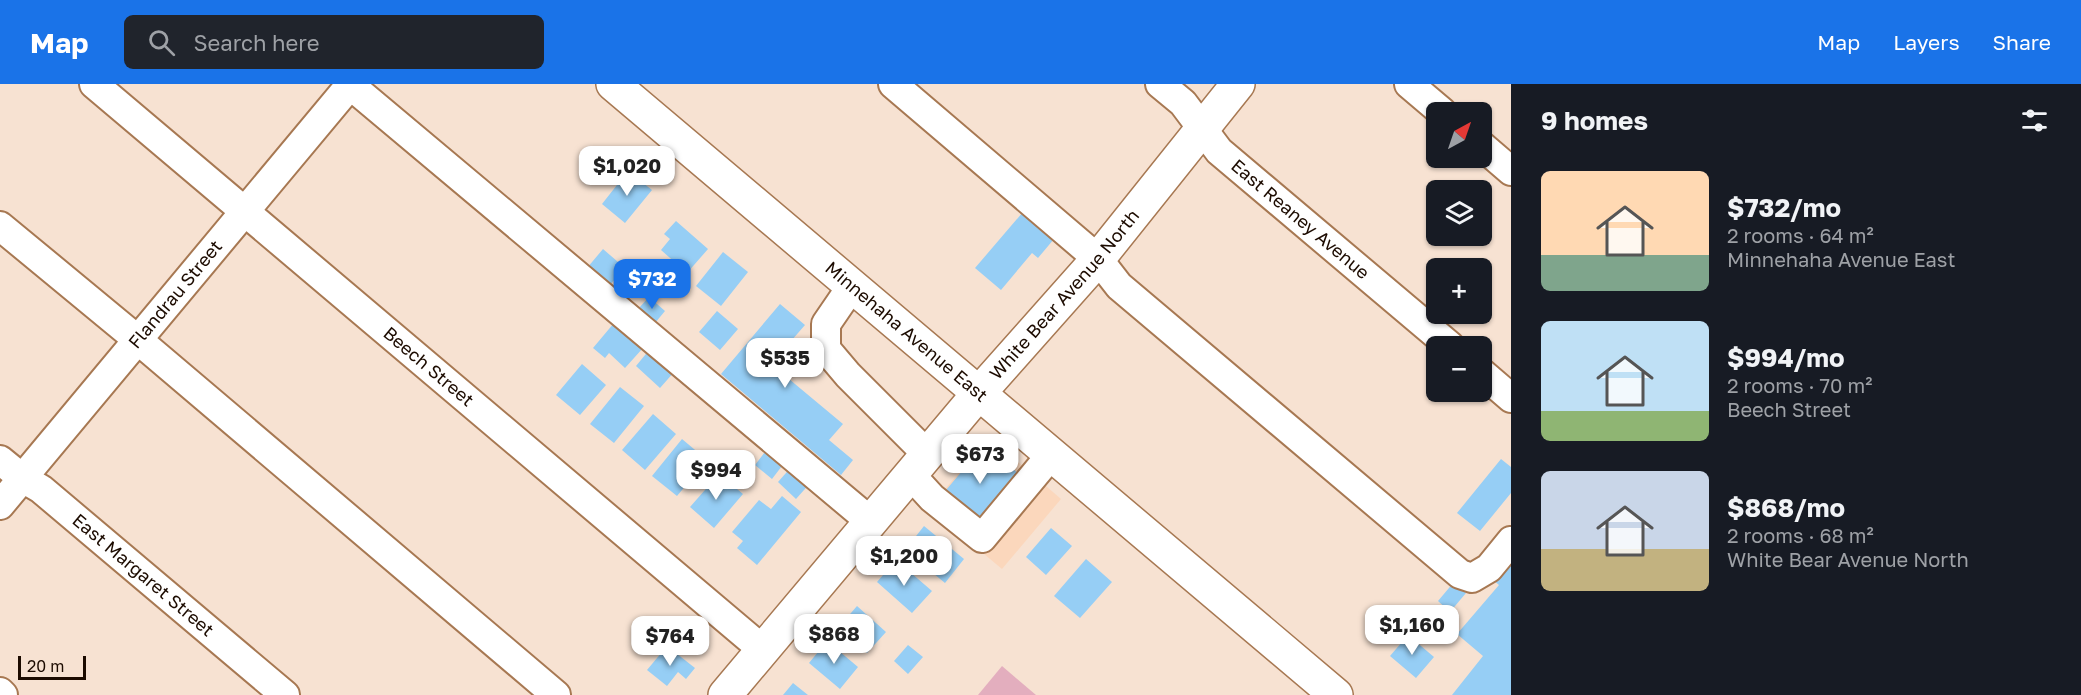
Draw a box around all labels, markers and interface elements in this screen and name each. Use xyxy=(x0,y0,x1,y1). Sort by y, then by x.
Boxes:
search box xyxy=(124,15,544,69)
text: Map xyxy=(30,26,88,59)
icon: search xyxy=(145,26,178,59)
text: Search here xyxy=(193,29,319,56)
text: Map xyxy=(1817,29,1860,55)
text: Layers xyxy=(1893,29,1960,55)
text: Share xyxy=(1993,29,2051,55)
north arrow xyxy=(1426,102,1492,168)
map controls xyxy=(1426,102,1492,402)
icon: filters xyxy=(2018,104,2051,137)
text: 9 homes xyxy=(1541,105,1648,136)
pin: $1,020 xyxy=(578,146,676,197)
text: $1,020 xyxy=(593,153,661,177)
street label: East Reaney Avenue xyxy=(1227,154,1374,283)
button: layers xyxy=(1426,180,1492,246)
text: $732/mo xyxy=(1727,192,1841,223)
icon: home xyxy=(1589,195,1661,267)
street label: White Bear Avenue North xyxy=(984,205,1143,384)
text: 2 rooms · 64 m² xyxy=(1727,223,1874,247)
street label: Flandrau Street xyxy=(123,235,226,353)
text: Minnehaha Avenue East xyxy=(1727,247,1955,271)
street label: Minnehaha Avenue East xyxy=(821,256,993,406)
button: + xyxy=(1426,258,1492,324)
pin: $732 xyxy=(616,259,688,310)
text: $732 xyxy=(628,266,676,290)
street label: Beech Street xyxy=(379,322,479,411)
button: − xyxy=(1426,336,1492,402)
pin: $535 xyxy=(749,338,821,389)
text: $994/mo xyxy=(1727,342,1845,373)
text: $535 xyxy=(760,345,810,369)
icon: home xyxy=(1589,345,1661,417)
text: 2 rooms · 70 m² xyxy=(1727,373,1872,397)
text: Beech Street xyxy=(1727,397,1851,421)
pin: $673 xyxy=(944,434,1016,485)
text: $673 xyxy=(955,441,1005,465)
pin: $994 xyxy=(680,450,752,501)
text: $994 xyxy=(690,457,742,481)
text: $868/mo xyxy=(1727,492,1845,523)
icon: home xyxy=(1589,495,1661,567)
street label: East Margaret Street xyxy=(69,509,219,640)
text: 2 rooms · 68 m² xyxy=(1727,523,1874,547)
pin: $1,200 xyxy=(855,536,953,587)
text: $1,200 xyxy=(870,543,938,567)
text: White Bear Avenue North xyxy=(1727,547,1969,571)
pin: $1,160 xyxy=(1363,605,1461,656)
text: $1,160 xyxy=(1379,612,1445,636)
pin: $868 xyxy=(798,614,870,665)
pin: $764 xyxy=(634,616,706,667)
text: $868 xyxy=(808,621,860,645)
text: $764 xyxy=(645,623,695,647)
scale bar xyxy=(18,653,86,680)
text: 20 m xyxy=(27,656,64,676)

